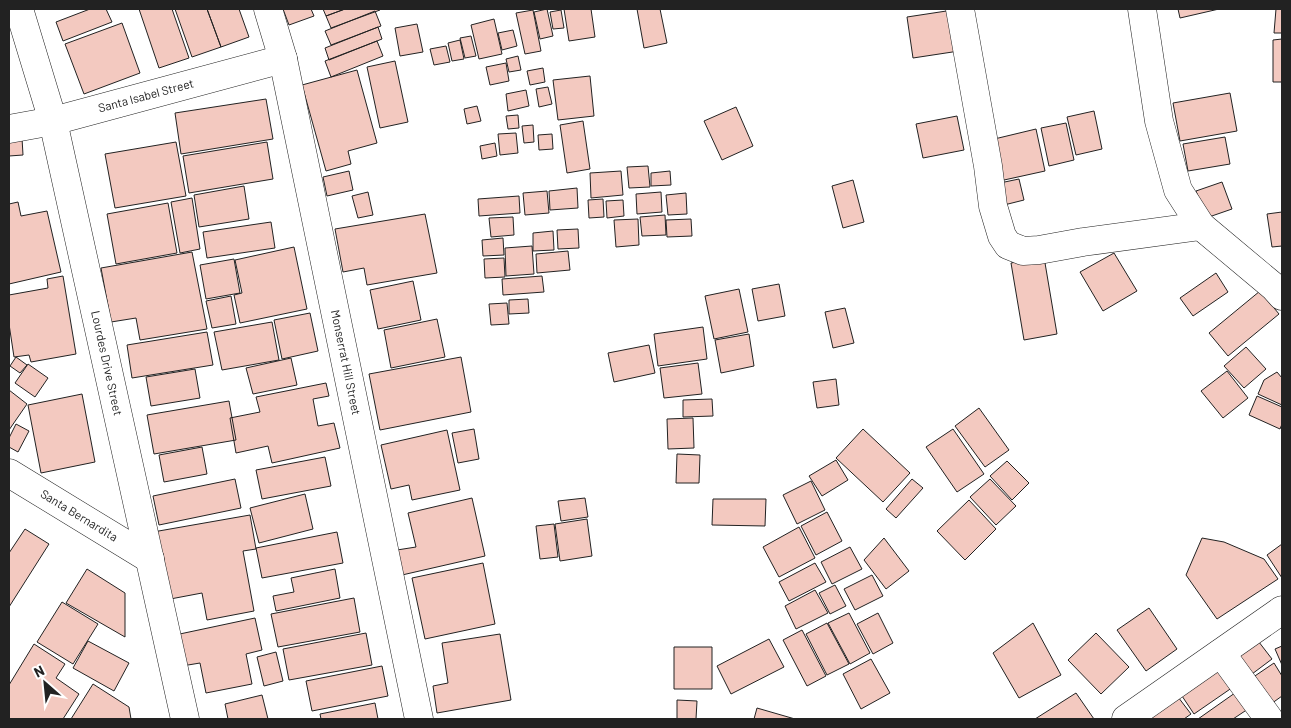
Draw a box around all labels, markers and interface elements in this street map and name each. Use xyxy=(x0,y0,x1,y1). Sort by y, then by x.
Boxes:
street label: Santa Isabel Street xyxy=(96,75,195,115)
street label: Monserrat Hill Street xyxy=(329,308,364,416)
street label: Lourdes Drive Street xyxy=(89,309,126,417)
street label: Santa Bernardita xyxy=(38,486,121,544)
north arrow xyxy=(20,658,70,708)
text: N xyxy=(31,661,47,681)

